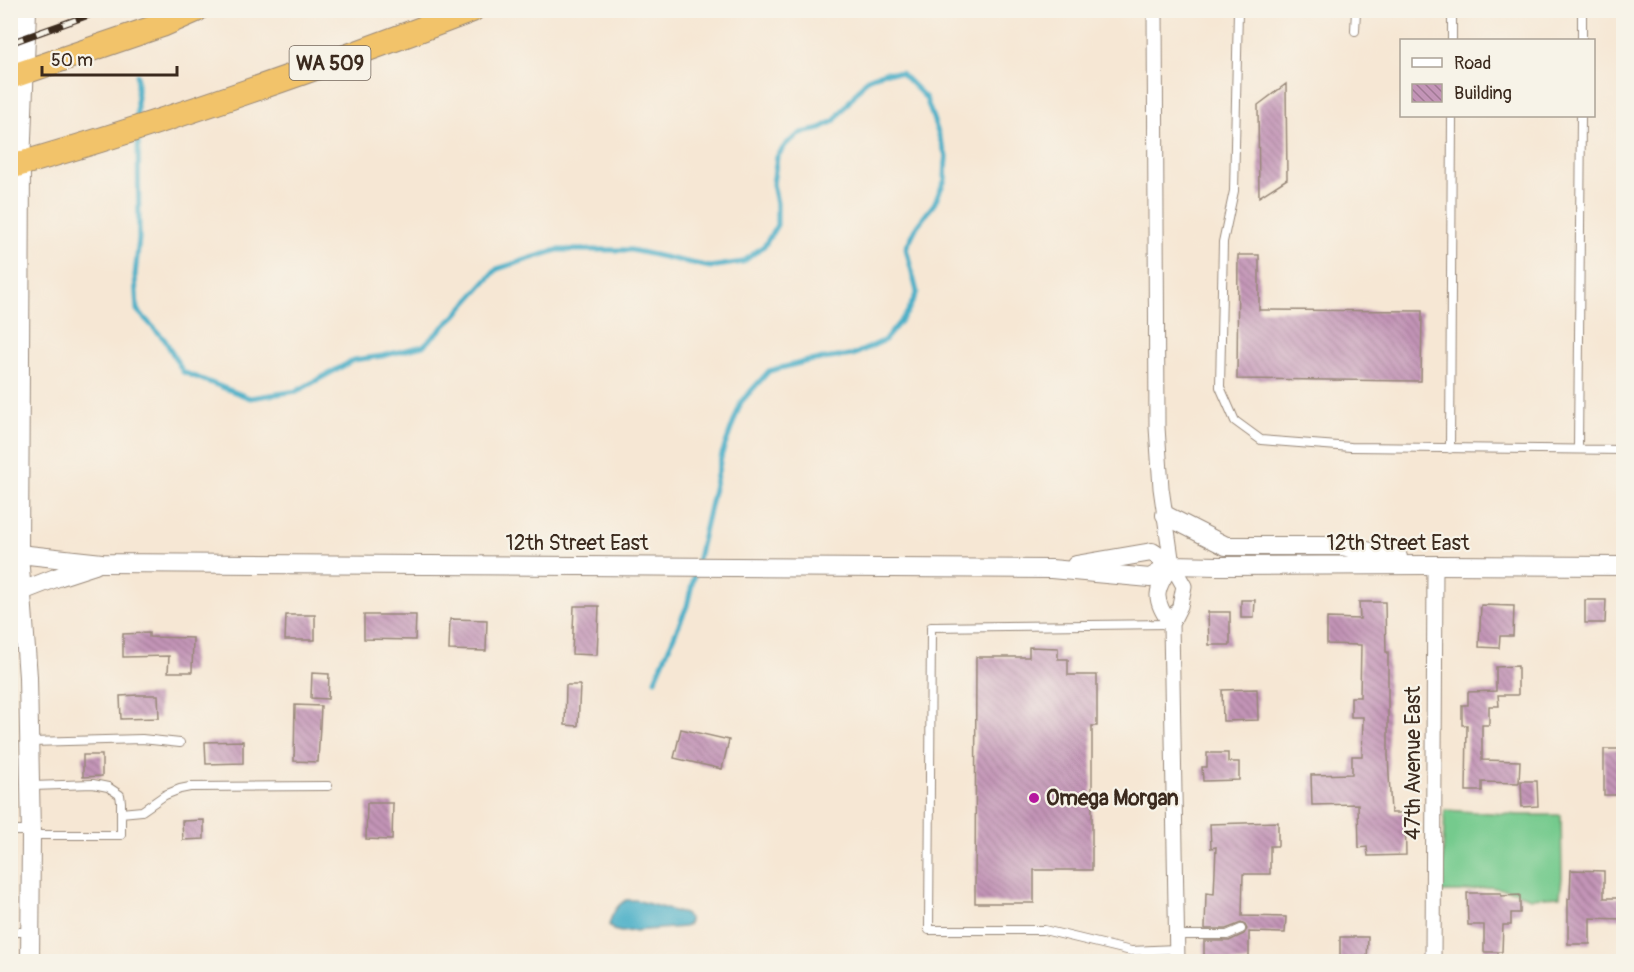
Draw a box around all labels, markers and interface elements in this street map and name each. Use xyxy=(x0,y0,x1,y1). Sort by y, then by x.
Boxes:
scale bar xyxy=(42,39,177,77)
legend xyxy=(1400,39,1595,117)
road number: WA 509 xyxy=(290,46,370,80)
text: 50 m xyxy=(51,49,93,72)
text: Road xyxy=(1454,52,1491,75)
text: Building xyxy=(1454,82,1512,105)
street label: 12th Street East xyxy=(506,530,649,557)
street label: 12th Street East xyxy=(1327,530,1470,557)
street label: 47th Avenue East xyxy=(1400,686,1427,840)
place label: Omega Morgan xyxy=(1046,785,1179,812)
marker: Omega Morgan xyxy=(1027,791,1041,805)

